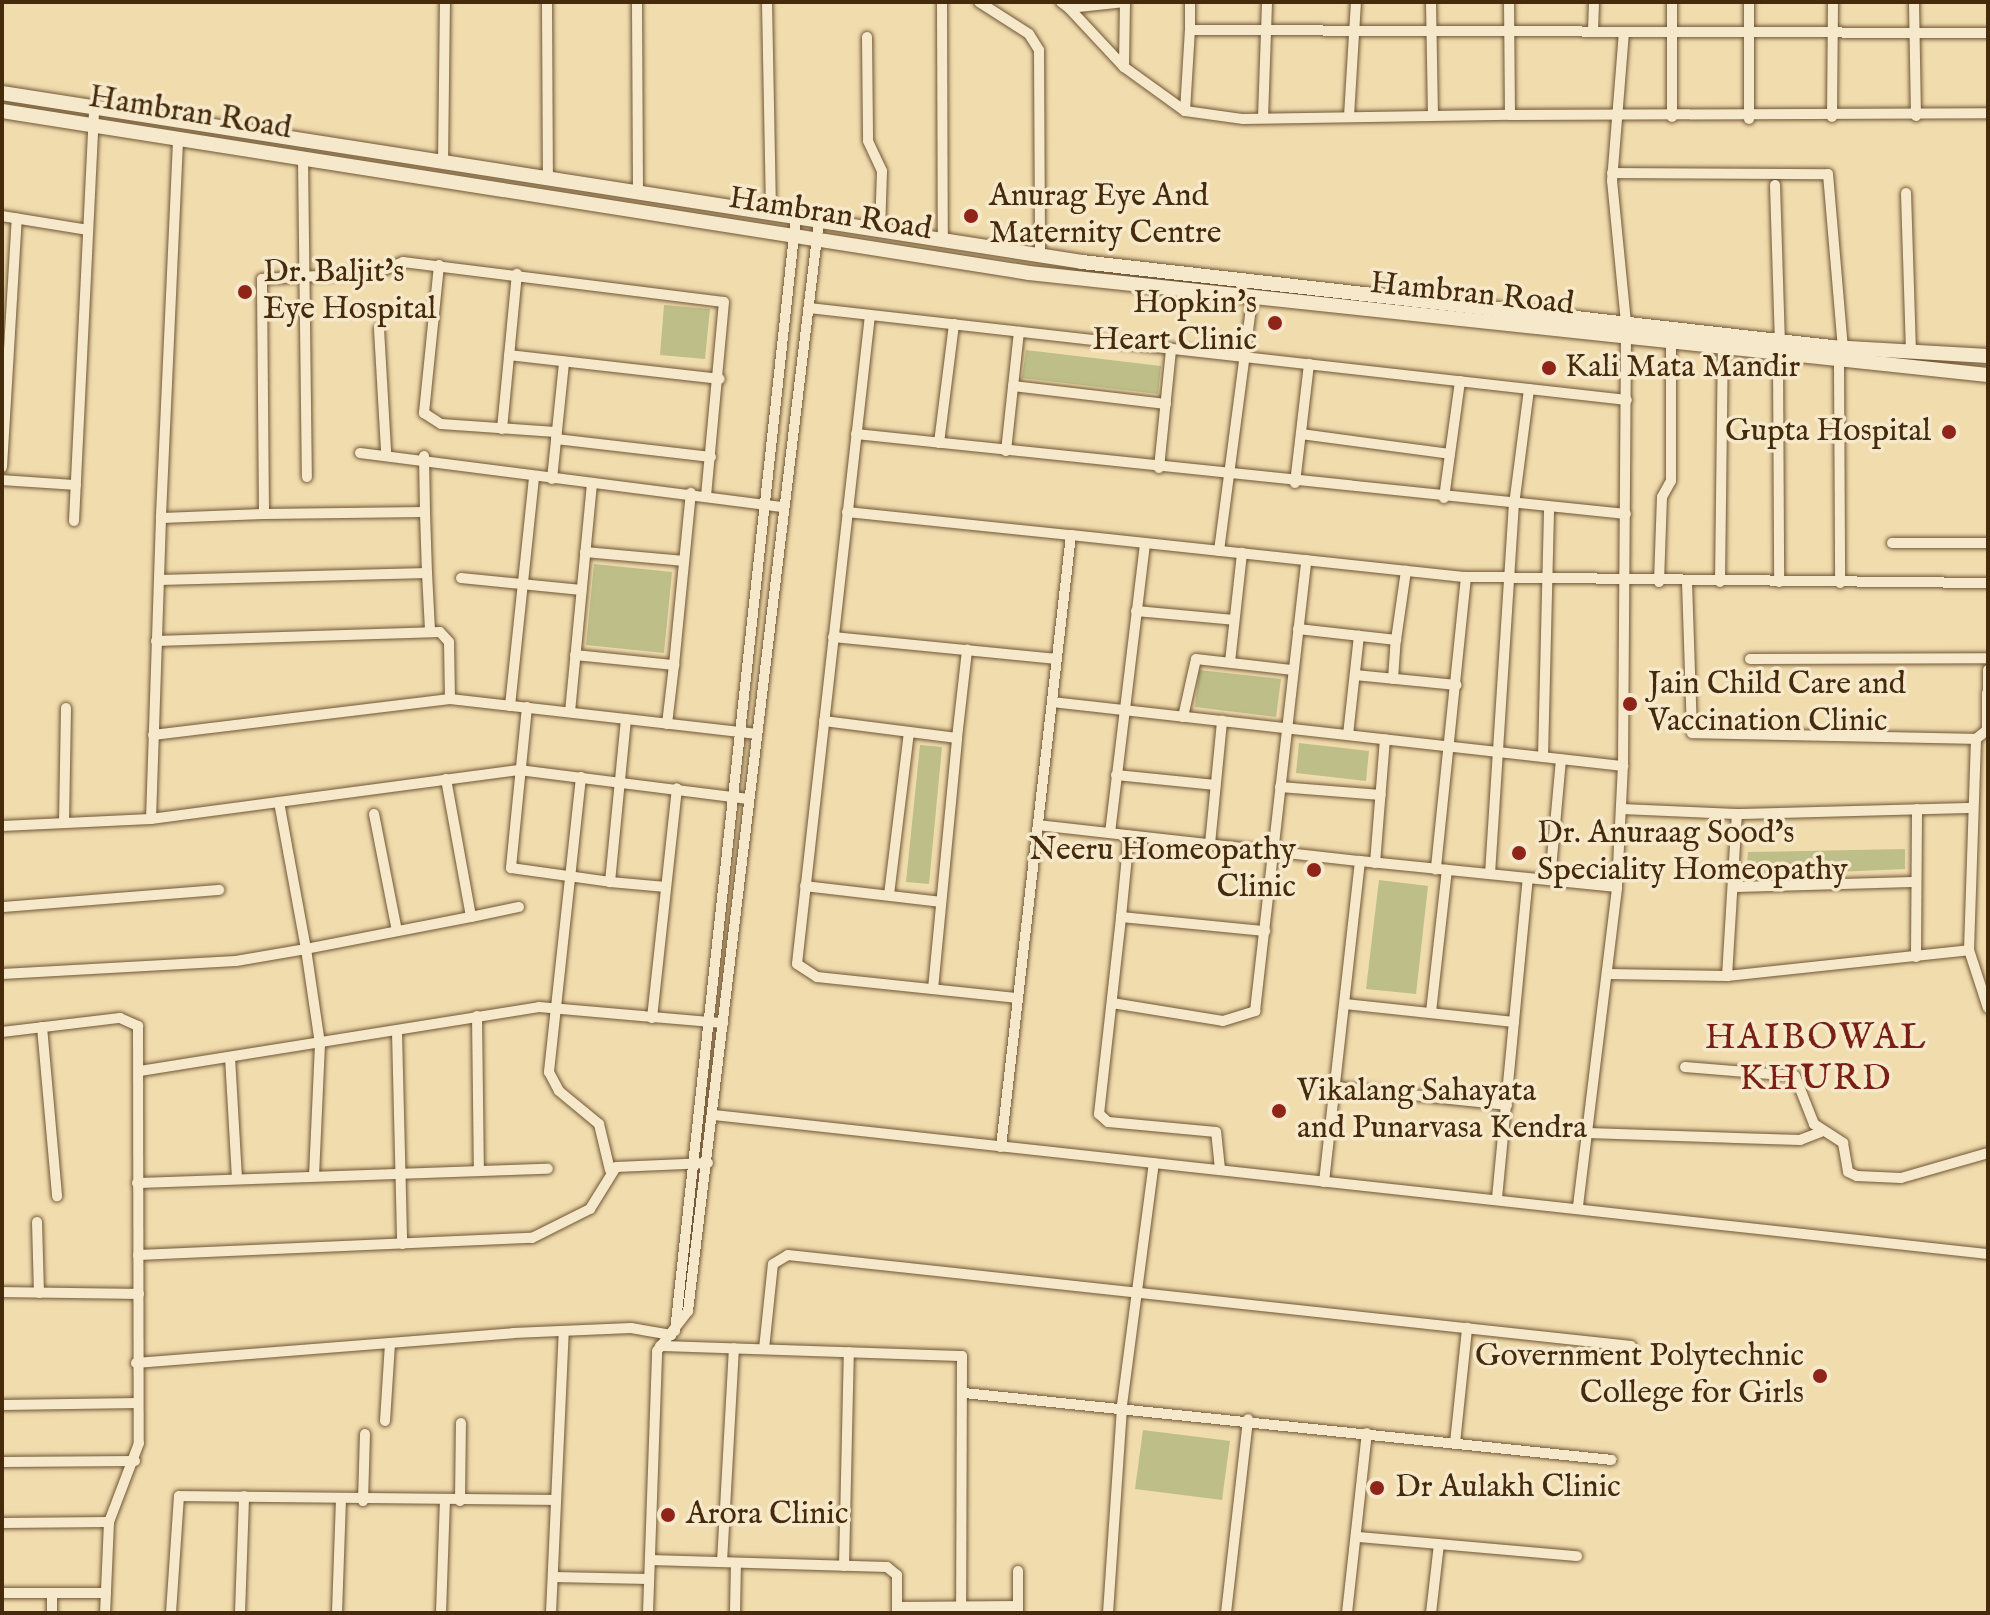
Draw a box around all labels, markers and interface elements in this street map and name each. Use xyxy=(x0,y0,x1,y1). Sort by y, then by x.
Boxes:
street label: Hambran Road xyxy=(86,79,294,149)
place label: Anurag Eye And Maternity Centre xyxy=(989,179,1222,254)
street label: Hambran Road xyxy=(726,180,934,250)
marker: Anurag Eye And Maternity Centre xyxy=(960,205,982,227)
place label: Dr. Baljit's Eye Hospital xyxy=(263,255,437,330)
street label: Hambran Road xyxy=(1368,265,1576,325)
marker: Dr. Baljit's Eye Hospital xyxy=(234,281,256,303)
place label: Hopkin's Heart Clinic xyxy=(1092,286,1257,361)
marker: Hopkin's Heart Clinic xyxy=(1264,312,1286,334)
place label: Kali Mata Mandir xyxy=(1565,349,1800,387)
marker: Kali Mata Mandir xyxy=(1540,359,1558,377)
place label: Gupta Hospital xyxy=(1725,413,1931,451)
marker: Gupta Hospital xyxy=(1938,421,1960,443)
place label: Jain Child Care and Vaccination Clinic xyxy=(1648,667,1906,742)
marker: Jain Child Care and Vaccination Clinic xyxy=(1619,693,1641,715)
place label: Dr. Anuraag Sood's Speciality Homeopathy xyxy=(1537,816,1848,891)
place label: Neeru Homeopathy Clinic xyxy=(1029,833,1296,908)
marker: Dr. Anuraag Sood's Speciality Homeopathy xyxy=(1508,842,1530,864)
marker: Neeru Homeopathy Clinic xyxy=(1303,859,1325,881)
district label: HAIBOWAL KHURD xyxy=(1705,1016,1927,1101)
place label: Vikalang Sahayata and Punarvasa Kendra xyxy=(1297,1074,1587,1149)
marker: Vikalang Sahayata and Punarvasa Kendra xyxy=(1268,1100,1290,1122)
place label: Government Polytechnic College for Girls xyxy=(1475,1339,1804,1414)
marker: Government Polytechnic College for Girls xyxy=(1811,1367,1829,1385)
place label: Dr Aulakh Clinic xyxy=(1395,1469,1621,1507)
marker: Dr Aulakh Clinic xyxy=(1366,1477,1388,1499)
place label: Arora Clinic xyxy=(686,1496,849,1534)
marker: Arora Clinic xyxy=(657,1504,679,1526)

